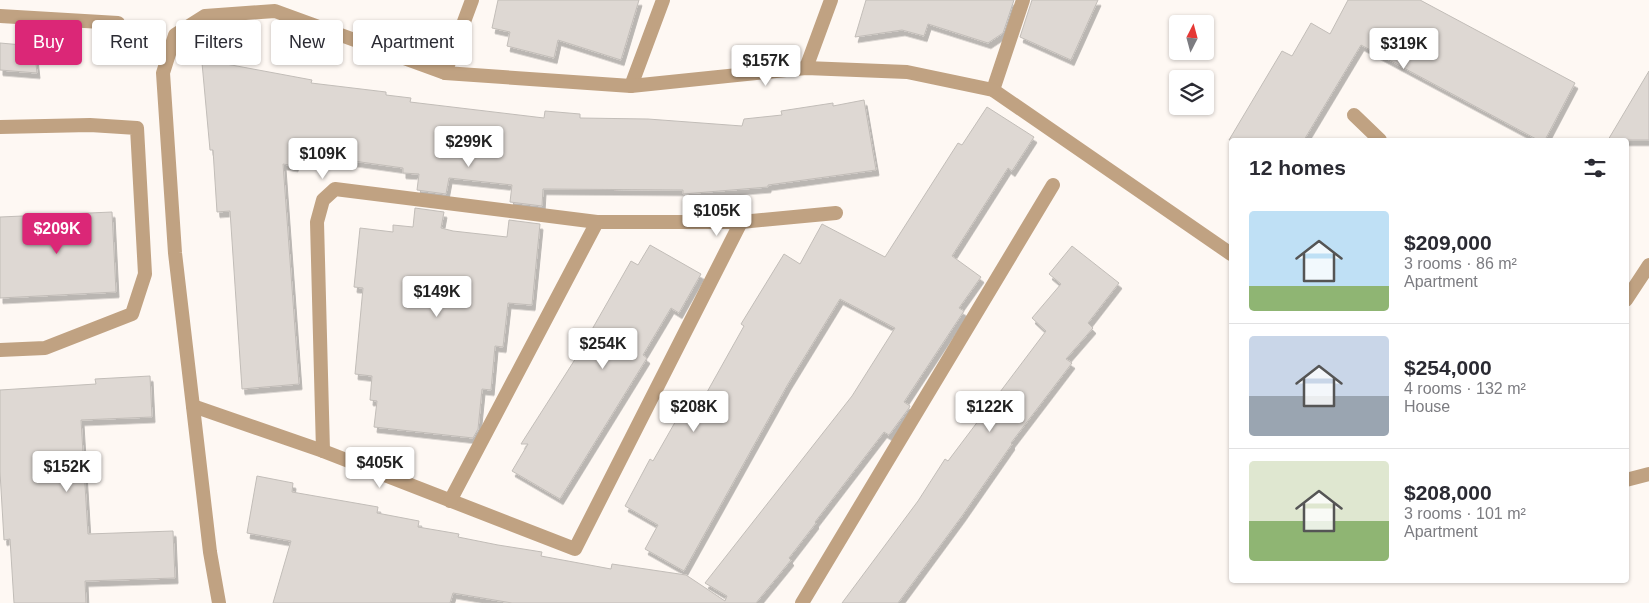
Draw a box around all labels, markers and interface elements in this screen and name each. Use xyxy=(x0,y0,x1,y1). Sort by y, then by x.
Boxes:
north arrow xyxy=(1169,15,1214,60)
map controls xyxy=(1169,15,1214,115)
chip: Buy xyxy=(15,20,82,65)
chip: Rent xyxy=(92,20,166,65)
chip: Filters xyxy=(176,20,261,65)
chip: New xyxy=(271,20,343,65)
chip: Apartment xyxy=(353,20,472,65)
pin: $319K xyxy=(1369,28,1439,70)
text: $319K xyxy=(1380,35,1428,52)
pin: $157K xyxy=(731,44,801,87)
text: $157K xyxy=(742,52,790,69)
button: layers xyxy=(1169,70,1214,115)
pin: $299K xyxy=(434,126,504,168)
text: $299K xyxy=(445,133,493,150)
pin: $109K xyxy=(288,138,358,180)
text: $109K xyxy=(299,145,347,162)
icon: filters xyxy=(1581,154,1609,182)
text: 12 homes xyxy=(1249,156,1346,179)
pin: $105K xyxy=(682,194,752,237)
text: $105K xyxy=(693,202,741,219)
pin: $209K xyxy=(22,212,92,255)
text: $209K xyxy=(33,220,81,237)
icon: home xyxy=(1289,231,1349,291)
text: $209,000 xyxy=(1404,231,1492,254)
text: 3 rooms · 86 m² xyxy=(1404,255,1517,272)
text: Apartment xyxy=(1404,273,1478,290)
pin: $149K xyxy=(402,276,472,318)
text: $149K xyxy=(413,283,461,300)
pin: $254K xyxy=(568,328,638,370)
text: $254K xyxy=(579,335,627,352)
icon: home xyxy=(1289,356,1349,416)
text: $254,000 xyxy=(1404,356,1492,379)
text: 4 rooms · 132 m² xyxy=(1404,380,1526,397)
pin: $208K xyxy=(659,390,729,433)
pin: $122K xyxy=(955,390,1025,433)
text: $208K xyxy=(670,398,718,415)
text: $122K xyxy=(966,398,1014,415)
text: House xyxy=(1404,398,1450,415)
pin: $405K xyxy=(345,446,415,489)
pin: $152K xyxy=(32,450,102,493)
text: $405K xyxy=(356,454,404,471)
text: $152K xyxy=(43,458,91,475)
icon: home xyxy=(1289,481,1349,541)
text: $208,000 xyxy=(1404,481,1492,504)
text: 3 rooms · 101 m² xyxy=(1404,505,1526,522)
text: Apartment xyxy=(1404,523,1478,540)

